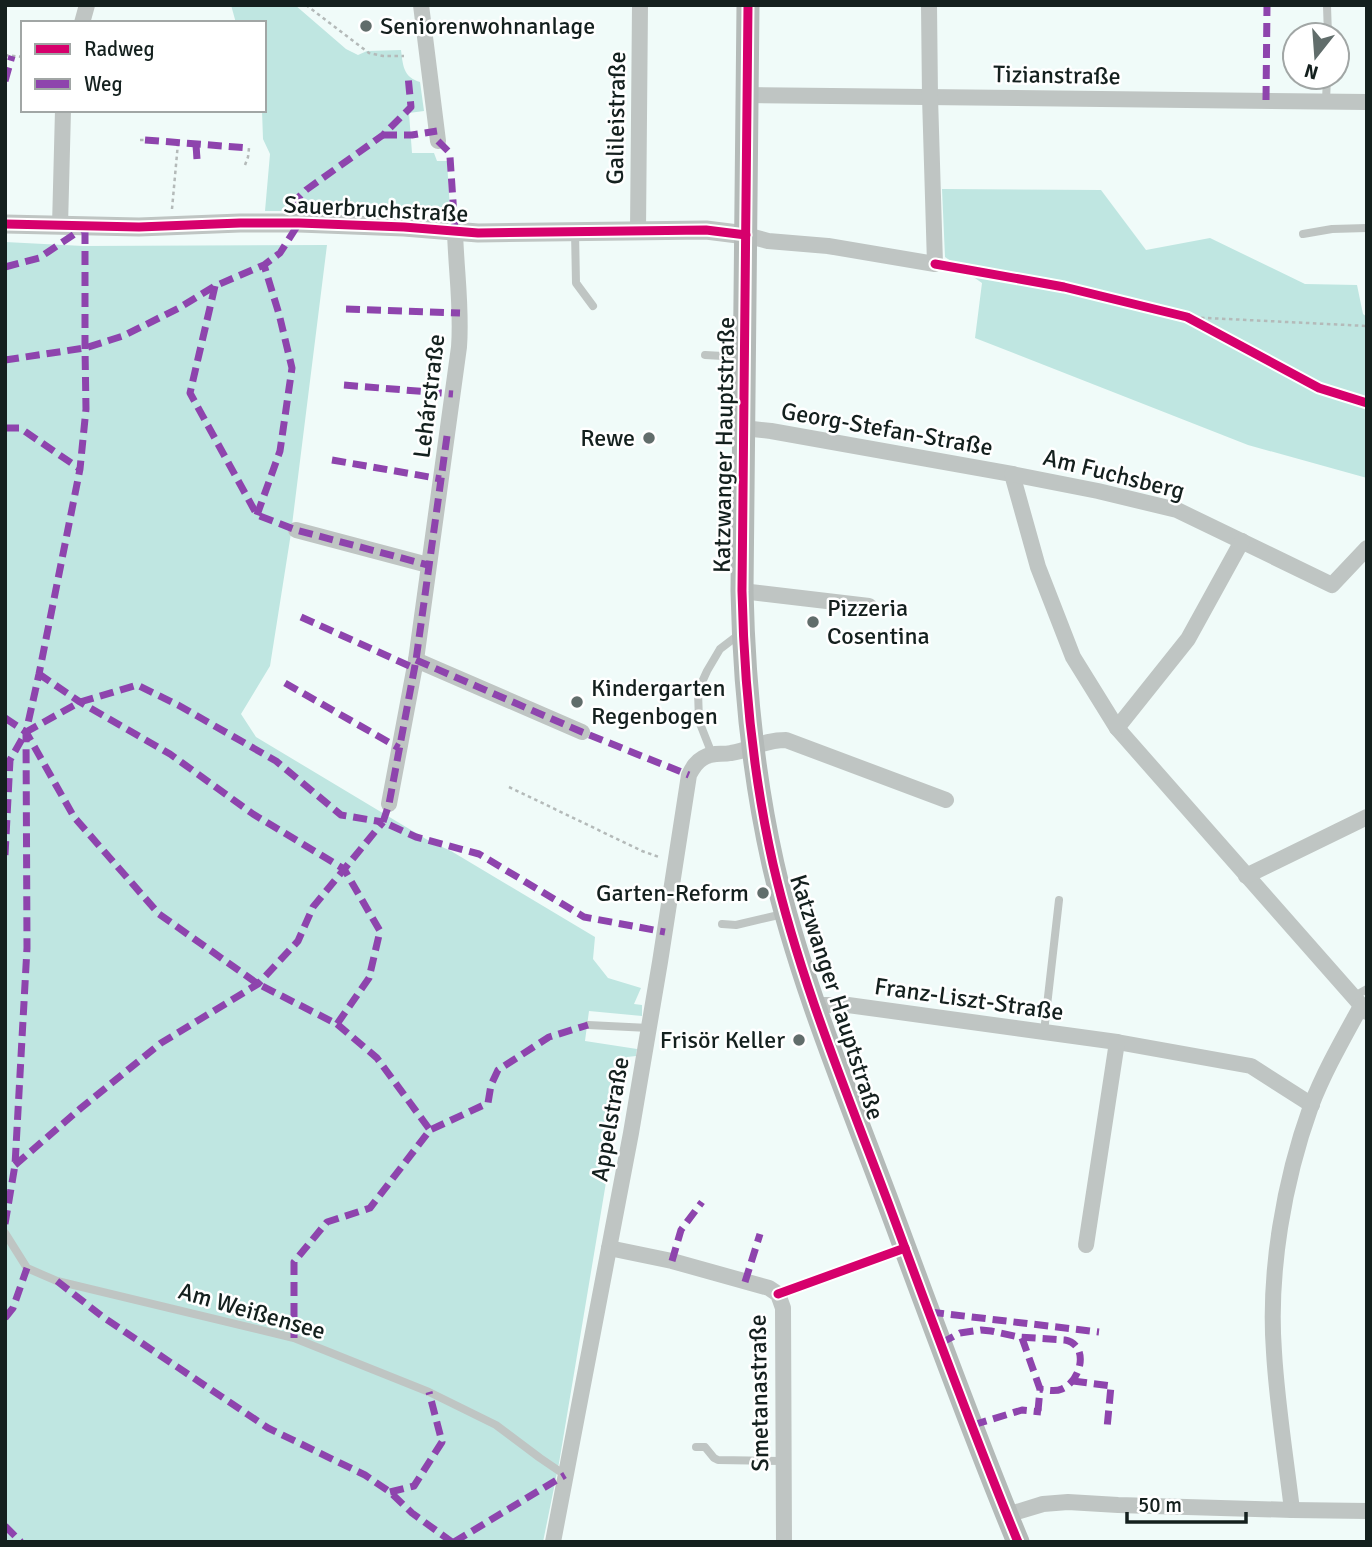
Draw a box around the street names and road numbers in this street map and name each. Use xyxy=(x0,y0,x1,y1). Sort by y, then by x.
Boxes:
street label: Galileistraße xyxy=(600,51,632,185)
street label: Tizianstraße xyxy=(993,59,1121,91)
street label: Sauerbruchstraße xyxy=(283,189,469,229)
street label: Katzwanger Hauptstraße xyxy=(707,317,741,573)
street label: Lehárstraße xyxy=(407,332,451,460)
street label: Georg-Stefan-Straße xyxy=(779,396,995,462)
street label: Am Fuchsberg xyxy=(1040,442,1188,506)
street label: Katzwanger Hauptstraße xyxy=(783,871,891,1123)
street label: Franz-Liszt-Straße xyxy=(872,971,1066,1027)
street label: Appelstraße xyxy=(584,1054,636,1184)
street label: Am Weißensee xyxy=(175,1276,329,1346)
street label: Smetanastraße xyxy=(743,1314,775,1472)

